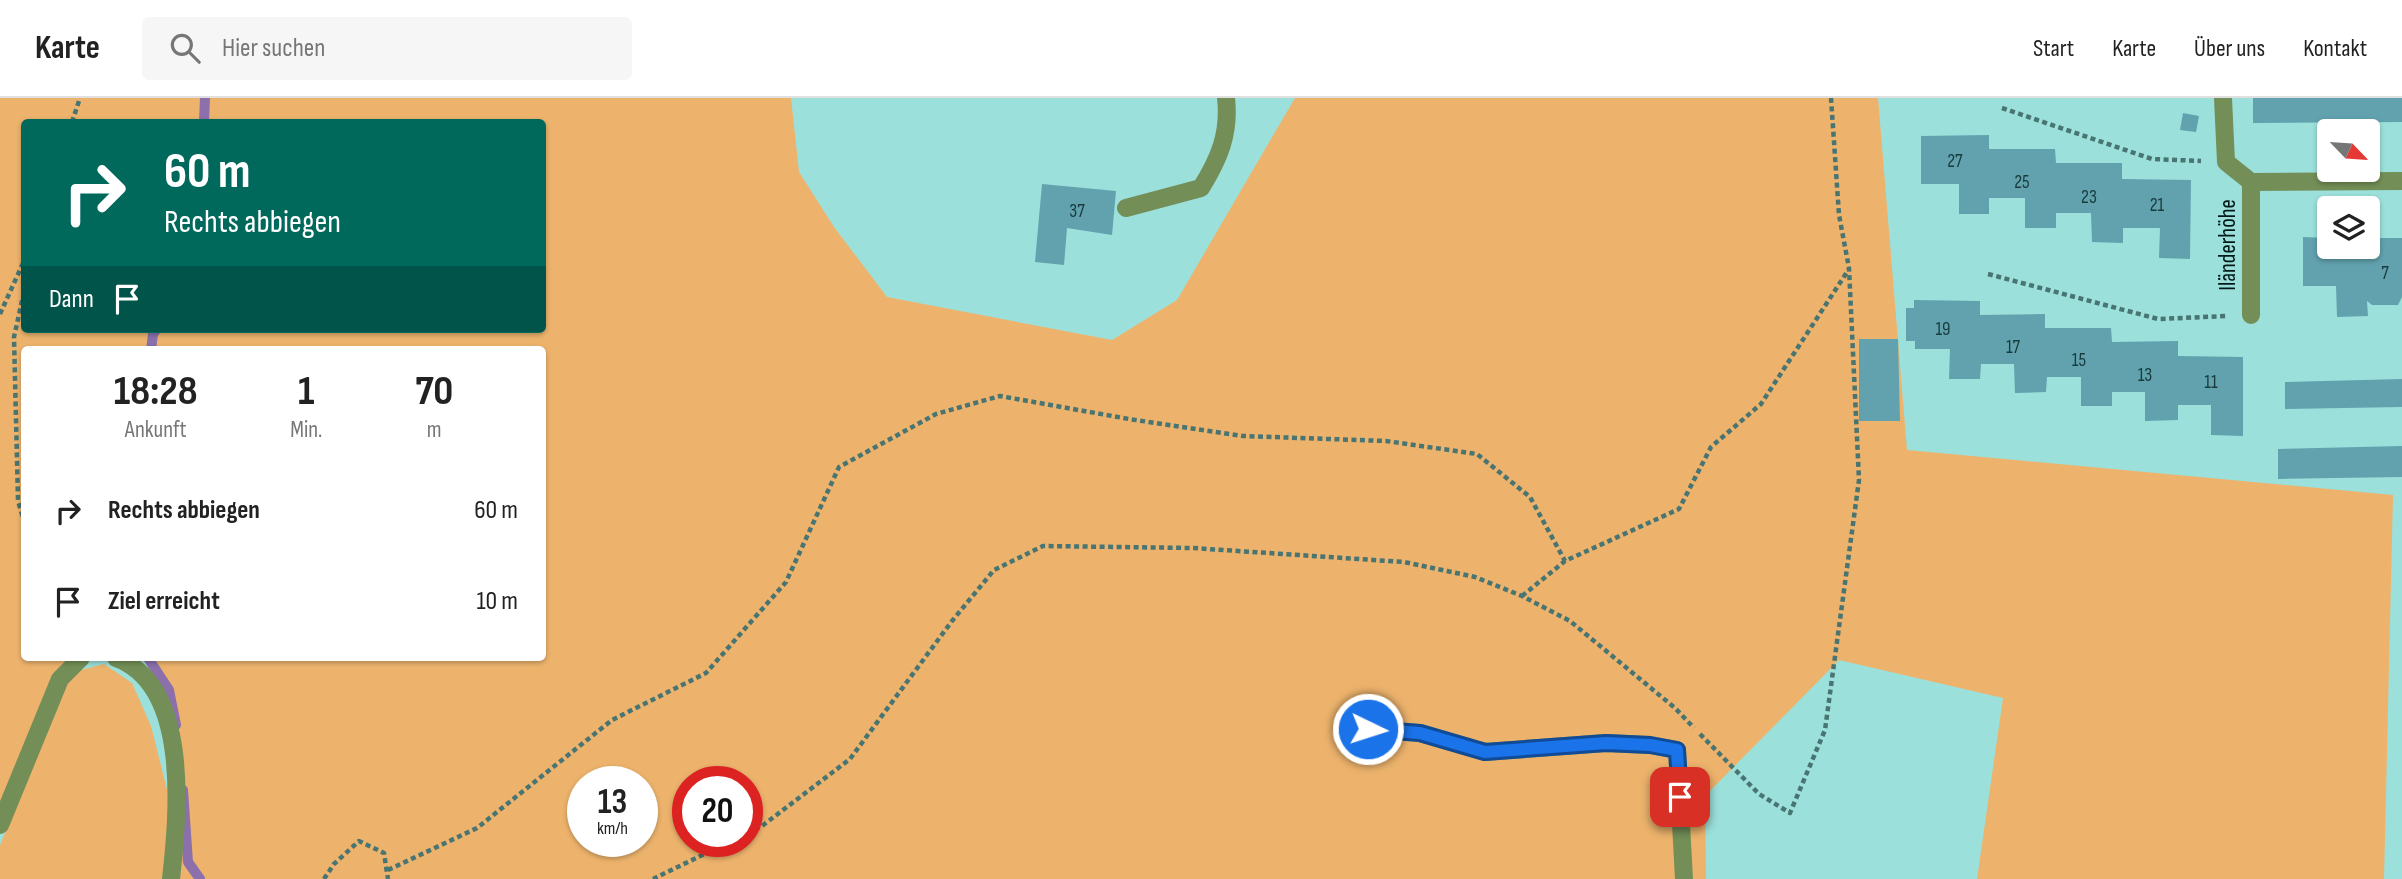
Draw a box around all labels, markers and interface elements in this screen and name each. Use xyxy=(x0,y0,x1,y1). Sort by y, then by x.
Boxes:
search box xyxy=(142,17,632,80)
text: Karte xyxy=(35,28,100,68)
icon: search xyxy=(166,29,204,67)
text: Hier suchen xyxy=(222,33,325,64)
text: Start xyxy=(2033,34,2074,63)
text: Karte xyxy=(2112,34,2156,63)
text: Über uns xyxy=(2194,34,2265,63)
text: Kontakt xyxy=(2303,34,2367,63)
north arrow xyxy=(2317,119,2380,182)
map controls xyxy=(2317,119,2380,259)
text: 60 m xyxy=(164,143,251,202)
icon: right xyxy=(49,147,140,238)
house number: 27 xyxy=(1947,150,1963,173)
house number: 25 xyxy=(2014,171,2030,194)
house number: 23 xyxy=(2081,186,2097,209)
house number: 21 xyxy=(2150,194,2165,217)
button: layers xyxy=(2317,196,2380,259)
street label: Iländerhöhe xyxy=(2214,199,2242,291)
house number: 37 xyxy=(1069,200,1085,223)
text: Rechts abbiegen xyxy=(164,203,341,242)
house number: 7 xyxy=(2381,262,2389,285)
icon: arrive xyxy=(108,280,146,318)
text: Dann xyxy=(49,284,94,315)
house number: 19 xyxy=(1935,318,1951,341)
house number: 17 xyxy=(2006,336,2021,359)
house number: 15 xyxy=(2072,349,2086,372)
house number: 13 xyxy=(2138,364,2152,387)
text: 18:28 xyxy=(114,366,198,417)
text: 1 xyxy=(298,366,315,417)
text: 70 xyxy=(415,366,453,417)
house number: 11 xyxy=(2204,371,2218,394)
text: Ankunft xyxy=(125,416,187,444)
text: Min. xyxy=(290,416,322,444)
text: m xyxy=(427,416,442,444)
icon: right xyxy=(49,492,87,530)
text: Rechts abbiegen xyxy=(108,495,260,526)
text: 60 m xyxy=(474,495,518,526)
icon: arrive xyxy=(49,583,87,621)
text: Ziel erreicht xyxy=(108,586,220,617)
text: 10 m xyxy=(476,586,518,617)
position arrow xyxy=(1331,692,1405,766)
speed limit sign: 20 xyxy=(672,766,763,857)
pin xyxy=(1650,767,1710,827)
icon: arrive xyxy=(1661,778,1699,816)
text: 13 xyxy=(598,781,627,824)
text: km/h xyxy=(597,818,628,839)

